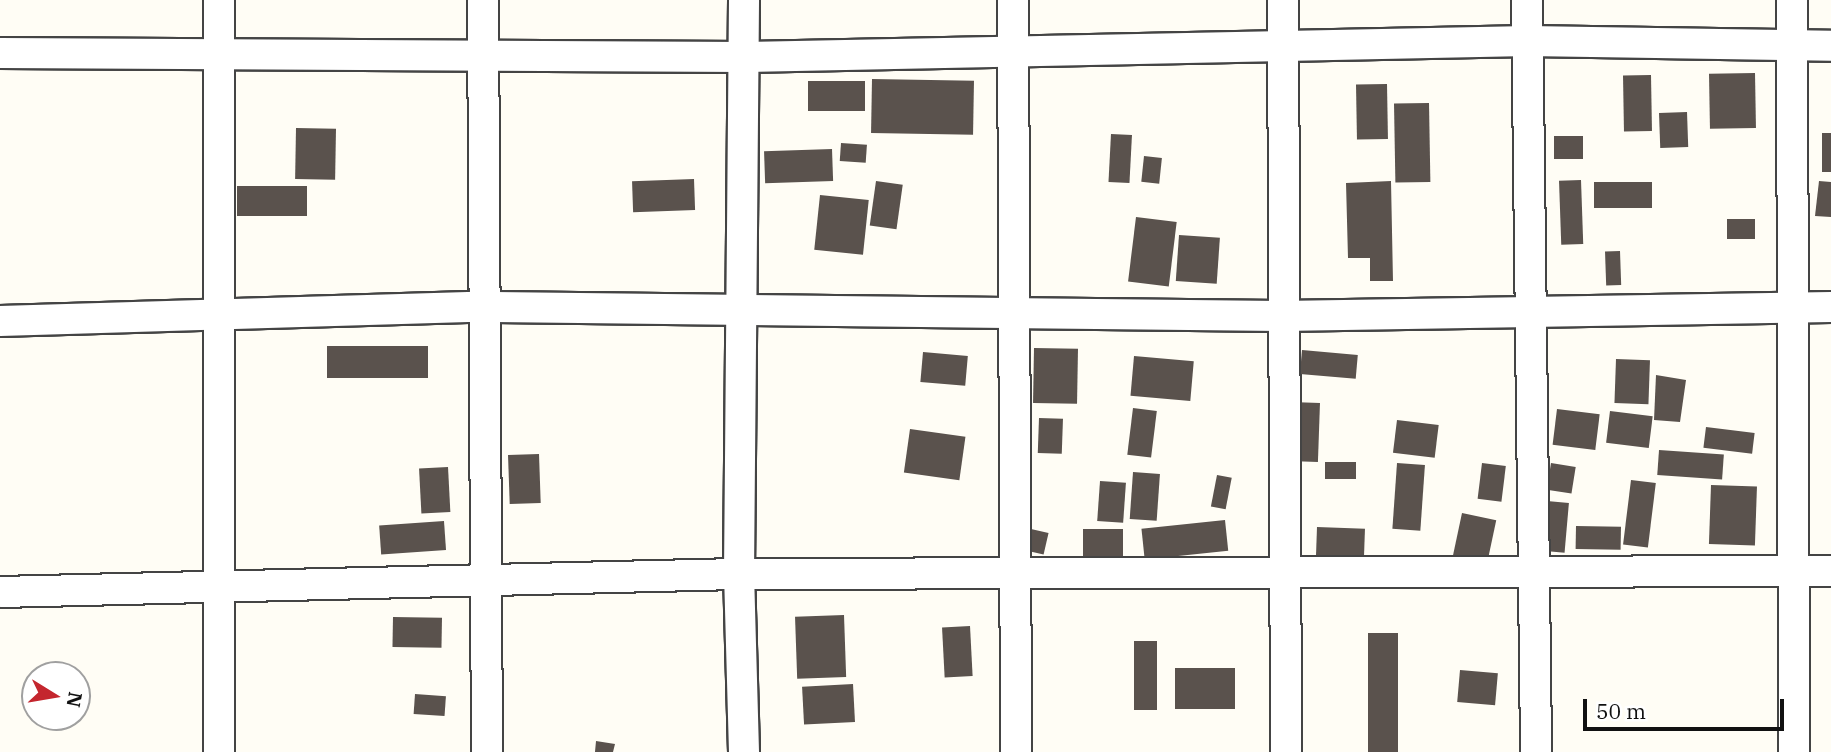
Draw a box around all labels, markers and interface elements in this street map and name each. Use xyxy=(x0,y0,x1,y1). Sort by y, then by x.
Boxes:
north arrow xyxy=(21,661,91,731)
scale bar xyxy=(1586,686,1787,730)
text: N xyxy=(61,690,88,709)
text: 50 m xyxy=(1596,697,1646,725)

